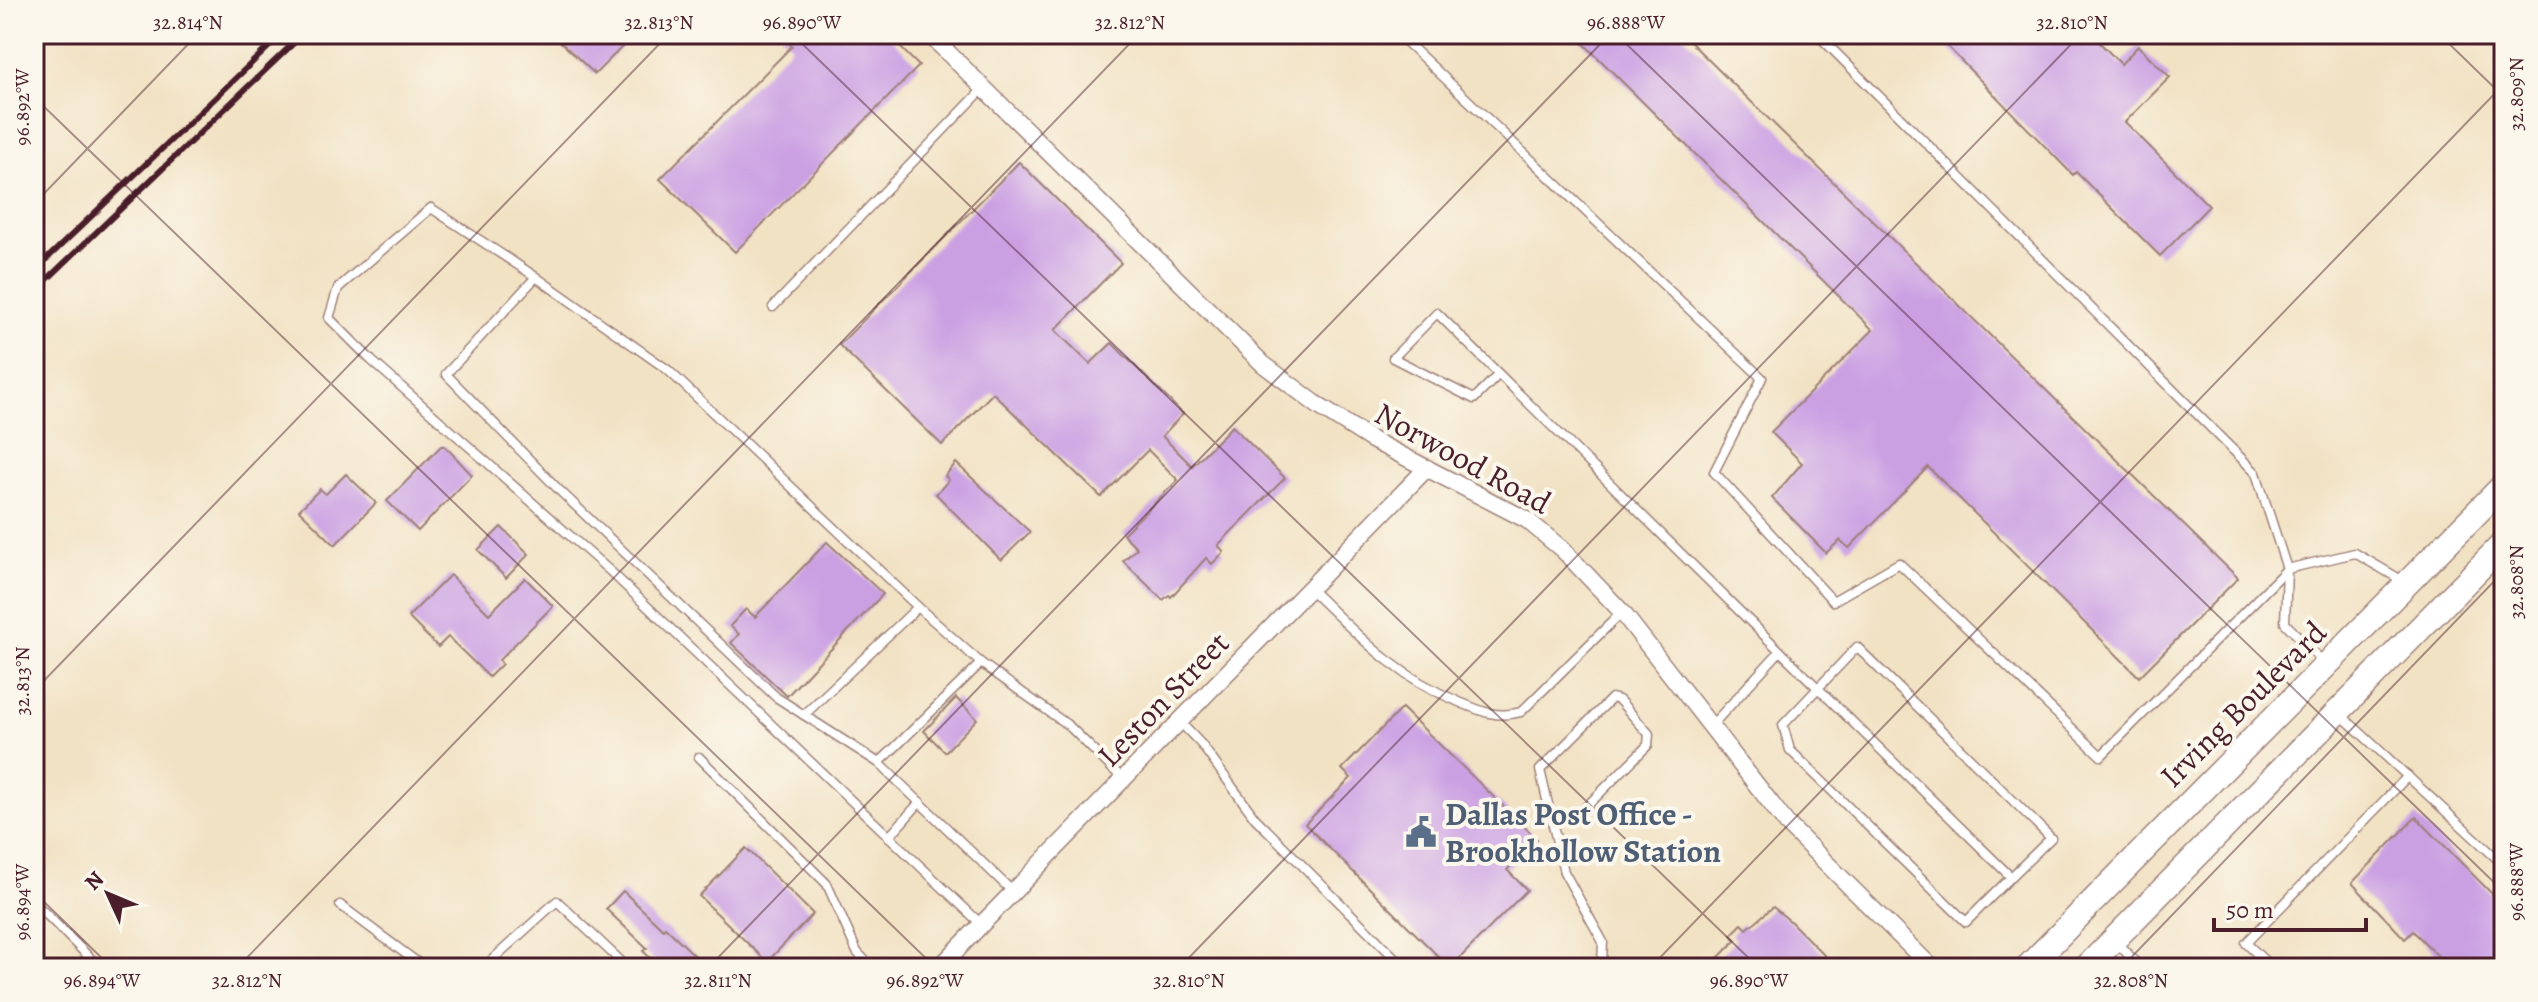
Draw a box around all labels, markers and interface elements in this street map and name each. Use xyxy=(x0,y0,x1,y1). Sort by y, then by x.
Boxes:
text: 32.814°N xyxy=(153,9,223,36)
text: 32.813°N xyxy=(624,9,694,36)
text: 96.890°W xyxy=(763,9,842,36)
text: 32.812°N xyxy=(1095,9,1165,36)
text: 96.888°W xyxy=(1587,9,1665,36)
text: 32.810°N xyxy=(2036,9,2108,36)
text: 32.809°N xyxy=(2503,57,2530,131)
text: 96.892°W xyxy=(9,68,36,146)
street label: Norwood Road xyxy=(1367,391,1560,525)
text: 32.808°N xyxy=(2503,545,2530,619)
street label: Irving Boulevard xyxy=(2150,610,2337,797)
street label: Leston Street xyxy=(1087,622,1239,776)
text: 32.813°N xyxy=(9,646,36,716)
place label: Dallas Post Office - Brookhollow Station xyxy=(1445,792,1721,873)
public building icon: Dallas Post Office - Brookhollow Station xyxy=(1404,815,1438,849)
text: 96.888°W xyxy=(2503,843,2530,921)
north arrow xyxy=(68,854,148,934)
text: 96.894°W xyxy=(9,863,36,940)
text: N xyxy=(78,865,111,897)
scale bar xyxy=(2214,882,2366,932)
text: 50 m xyxy=(2226,894,2274,926)
text: 96.894°W xyxy=(64,967,141,994)
text: 32.812°N xyxy=(212,967,282,994)
text: 32.811°N xyxy=(684,967,752,994)
text: 96.892°W xyxy=(886,967,964,994)
text: 32.810°N xyxy=(1153,967,1225,994)
text: 96.890°W xyxy=(1710,967,1789,994)
text: 32.808°N xyxy=(2094,967,2168,994)

